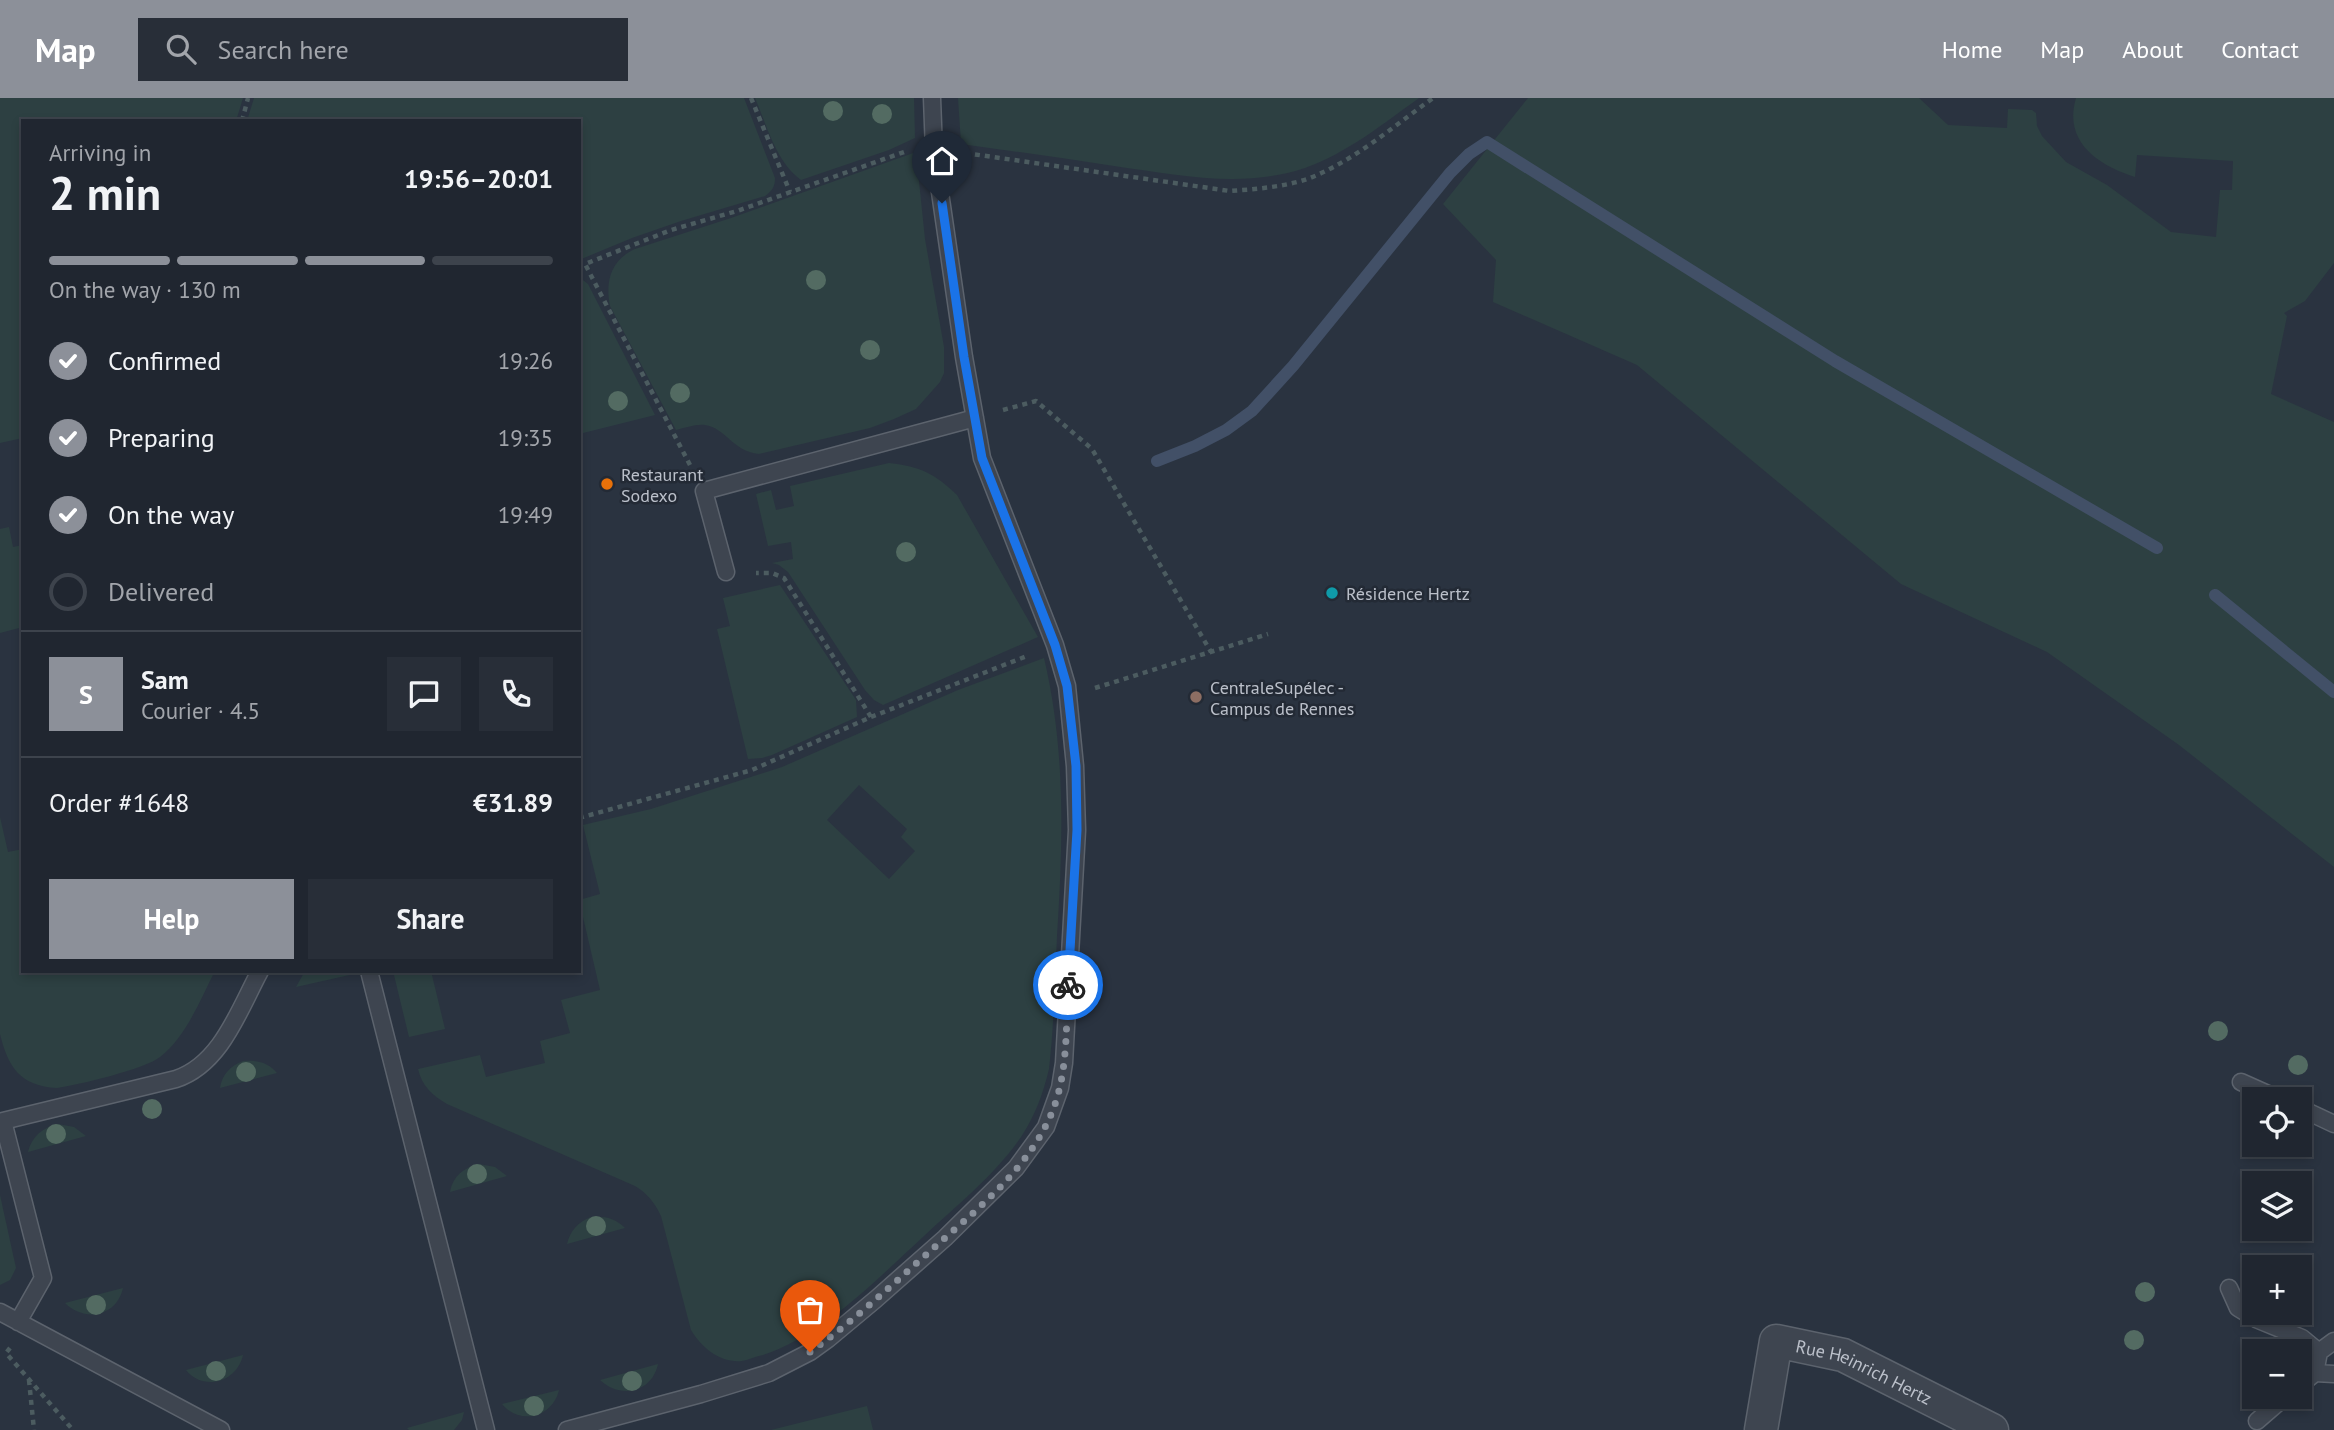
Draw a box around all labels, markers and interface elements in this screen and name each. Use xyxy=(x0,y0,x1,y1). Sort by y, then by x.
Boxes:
search box xyxy=(138,18,628,81)
text: Map xyxy=(35,28,96,71)
icon: search xyxy=(162,30,200,68)
text: Search here xyxy=(218,33,349,66)
text: Home xyxy=(1942,34,2002,65)
text: Map xyxy=(2040,34,2084,65)
text: About xyxy=(2122,34,2183,65)
text: Contact xyxy=(2221,34,2299,65)
pin xyxy=(912,131,972,203)
text: Arriving in xyxy=(49,138,151,167)
icon: home xyxy=(923,142,961,180)
text: 19:56–20:01 xyxy=(404,162,553,195)
text: 2 min xyxy=(49,163,161,223)
text: On the way · 130 m xyxy=(49,275,241,304)
icon: check xyxy=(49,342,87,380)
text: Confirmed xyxy=(108,344,221,377)
text: 19:26 xyxy=(498,346,553,375)
icon: check xyxy=(49,419,87,457)
text: Preparing xyxy=(108,421,215,454)
text: 19:35 xyxy=(498,423,553,452)
place label: Restaurant Sodexo xyxy=(621,463,703,507)
marker: Restaurant Sodexo xyxy=(599,476,615,492)
icon: check xyxy=(49,496,87,534)
text: On the way xyxy=(108,498,234,531)
text: 19:49 xyxy=(498,500,553,529)
text: Delivered xyxy=(108,575,214,608)
place label: Résidence Hertz xyxy=(1346,582,1470,605)
marker: Résidence Hertz xyxy=(1324,585,1340,601)
button: chat xyxy=(387,657,461,731)
button: phone xyxy=(479,657,553,731)
text: Sam xyxy=(141,663,189,696)
place label: CentraleSupélec - Campus de Rennes xyxy=(1210,676,1354,720)
text: S xyxy=(79,678,93,711)
marker: CentraleSupélec - Campus de Rennes xyxy=(1188,689,1204,705)
text: Courier · 4.5 xyxy=(141,696,260,725)
text: Order #1648 xyxy=(49,786,189,819)
text: €31.89 xyxy=(473,786,553,819)
button: Help xyxy=(49,879,294,959)
button: Share xyxy=(308,879,553,959)
courier xyxy=(1033,950,1103,1020)
icon: bike xyxy=(1049,966,1087,1004)
map controls xyxy=(2242,1087,2312,1409)
button: locate xyxy=(2242,1087,2312,1157)
button: layers xyxy=(2242,1171,2312,1241)
button: + xyxy=(2242,1255,2312,1325)
pin xyxy=(780,1280,840,1352)
icon: bag xyxy=(791,1291,829,1329)
street label: Rue Heinrich Hertz xyxy=(1794,1334,1936,1409)
button: − xyxy=(2242,1339,2312,1409)

